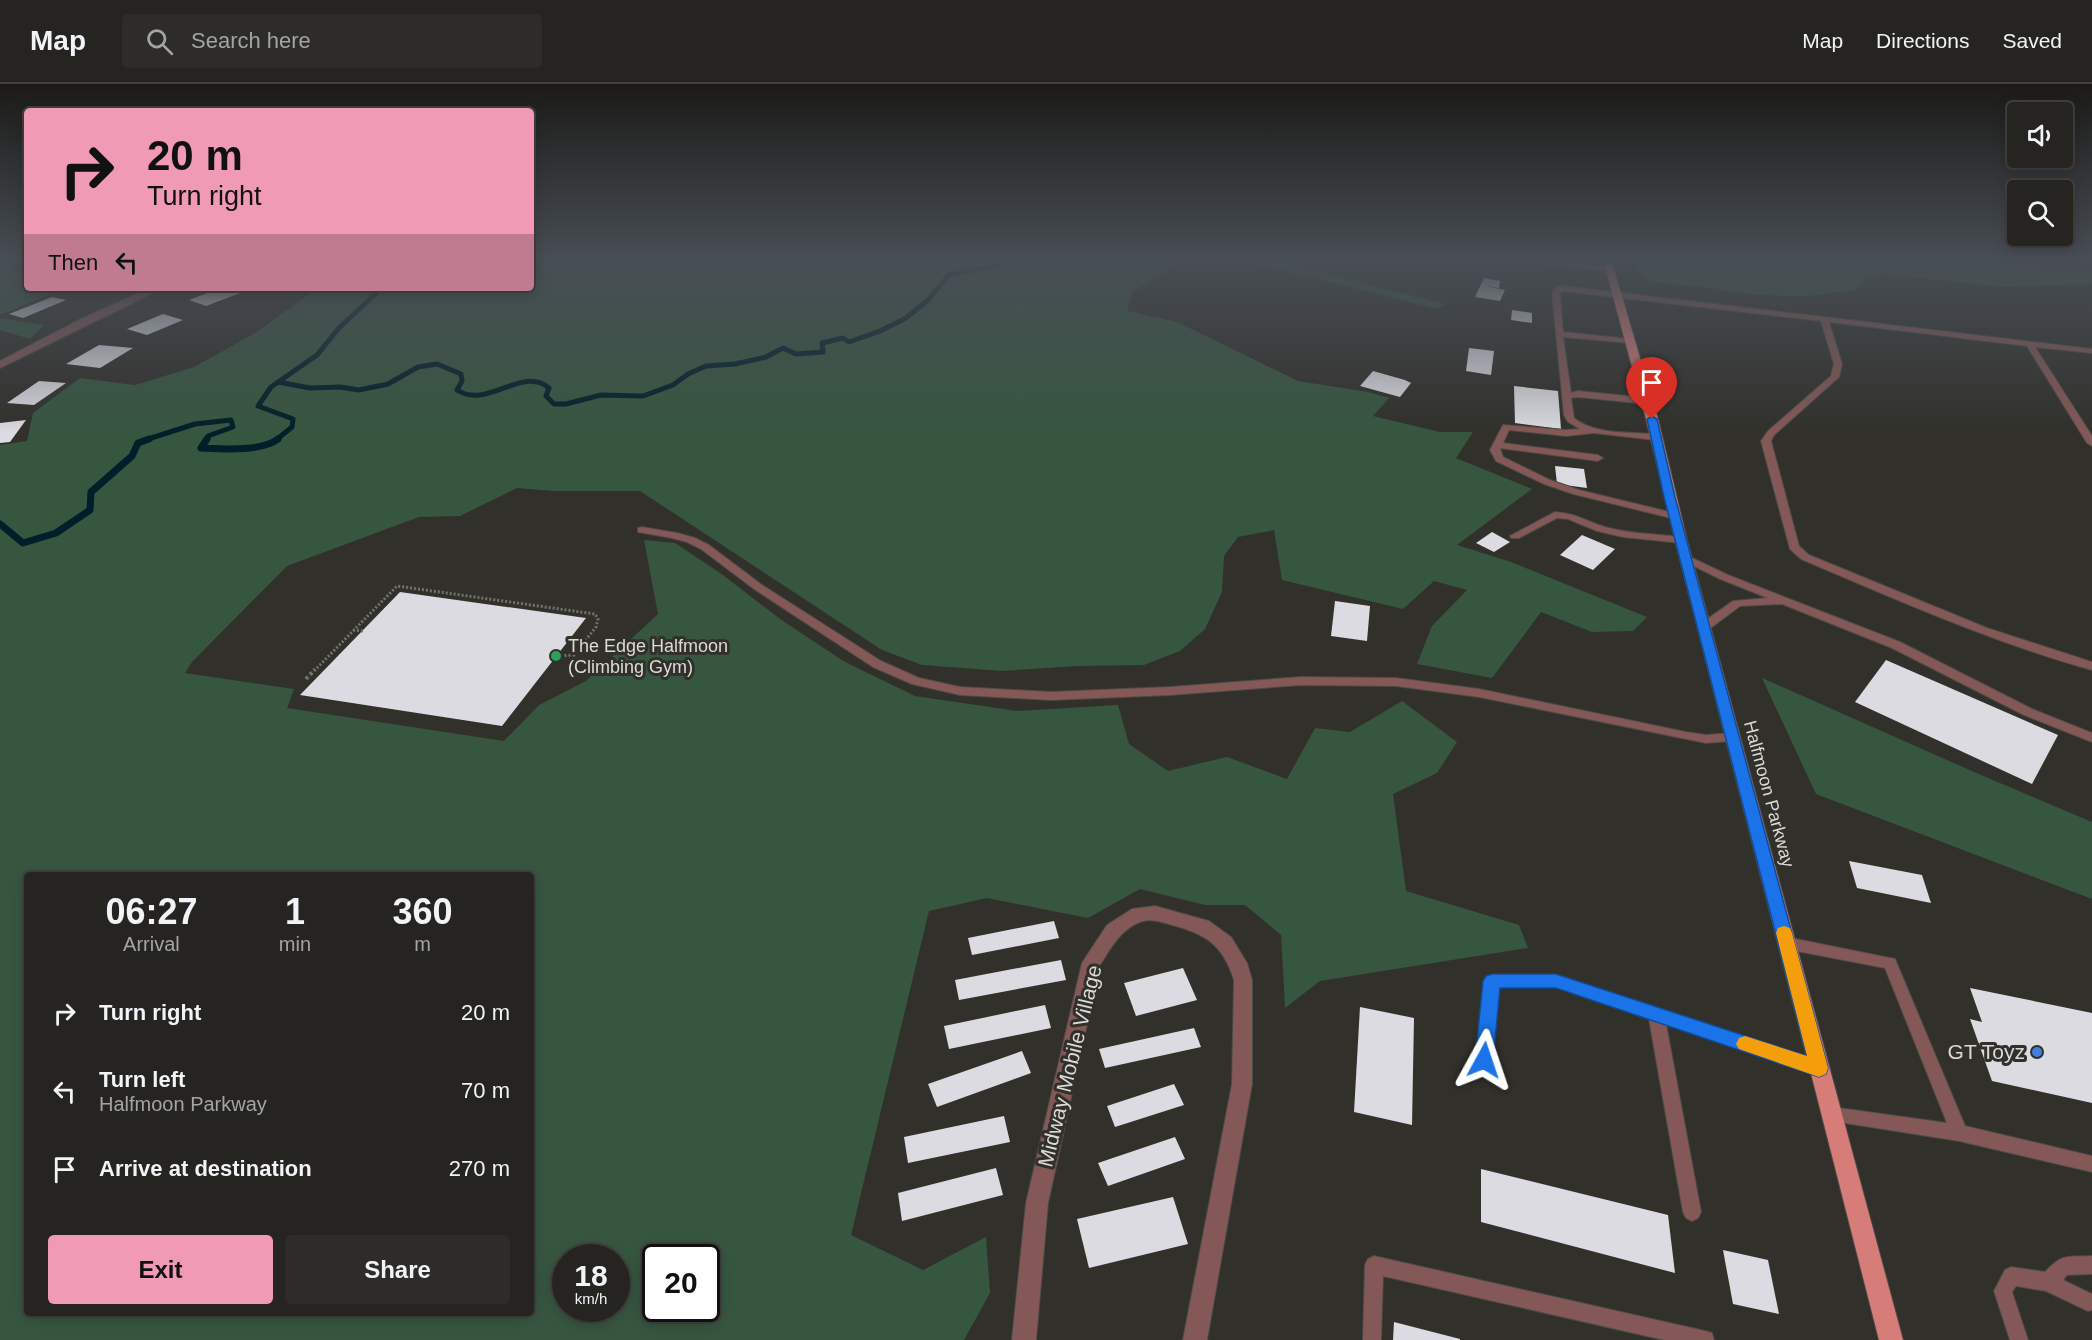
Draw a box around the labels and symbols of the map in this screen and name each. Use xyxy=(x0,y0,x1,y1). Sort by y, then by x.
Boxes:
pin xyxy=(1626,357,1677,419)
place label: The Edge Halfmoon (Climbing Gym) xyxy=(568,636,728,677)
marker: The Edge Halfmoon (Climbing Gym) xyxy=(549,649,563,663)
street label: Halfmoon Parkway xyxy=(1740,718,1798,870)
street label: Midway Mobile Village xyxy=(1033,962,1106,1169)
position arrow xyxy=(1452,1028,1516,1092)
place label: GT Toyz xyxy=(1948,1040,2025,1063)
marker: GT Toyz xyxy=(2030,1045,2044,1059)
speed limit sign: 20 xyxy=(642,1244,720,1322)

